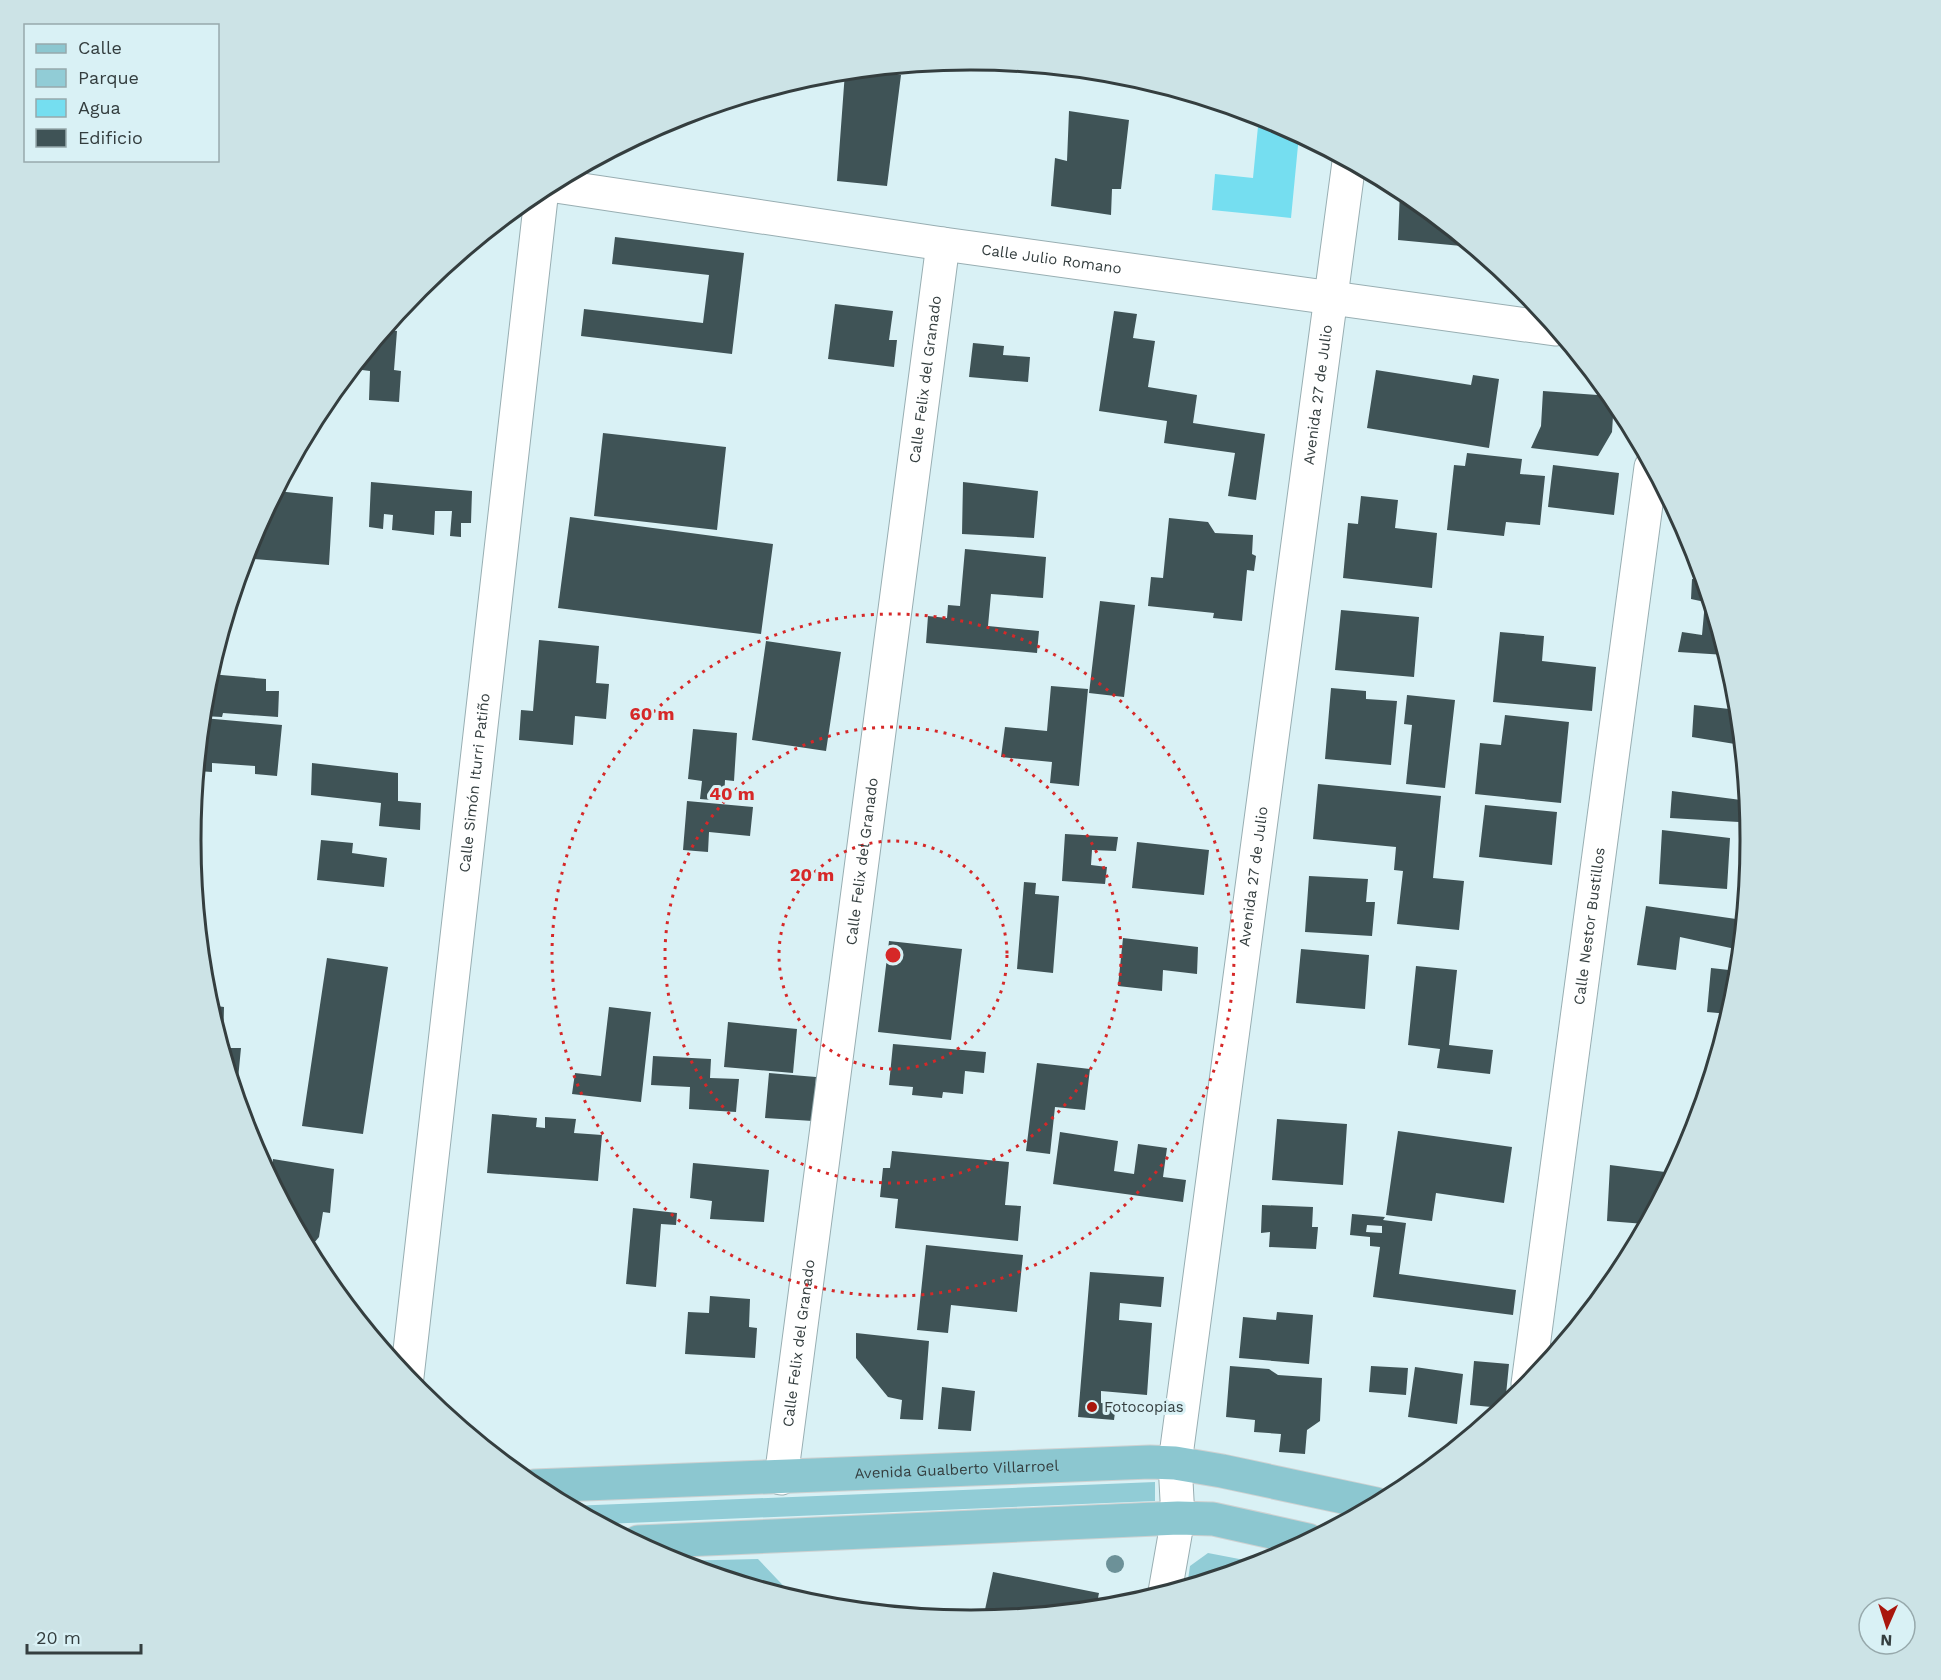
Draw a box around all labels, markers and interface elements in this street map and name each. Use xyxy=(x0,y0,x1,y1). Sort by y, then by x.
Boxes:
legend xyxy=(24,24,219,162)
text: Calle xyxy=(78,37,122,58)
text: Parque xyxy=(78,67,139,88)
text: Agua xyxy=(78,97,121,118)
text: Edificio xyxy=(78,127,143,148)
street label: Calle Julio Romano xyxy=(980,240,1123,278)
street label: Calle Felix del Granado xyxy=(905,294,945,464)
street label: Avenida 27 de Julio xyxy=(1300,323,1336,466)
street label: Calle Simón Iturri Patiño xyxy=(455,692,494,873)
text: 60 m xyxy=(630,703,674,724)
street label: Calle Felix del Granado xyxy=(842,776,882,946)
text: 40 m xyxy=(709,783,755,804)
street label: Avenida 27 de Julio xyxy=(1235,805,1272,948)
street label: Calle Nestor Bustillos xyxy=(1570,846,1609,1006)
text: 20 m xyxy=(790,864,834,885)
centre of rings xyxy=(883,945,903,965)
street label: Calle Felix del Granado xyxy=(779,1258,819,1428)
place label: Fotocopias xyxy=(1104,1398,1184,1416)
marker: Fotocopias xyxy=(1085,1400,1099,1414)
street label: Avenida Gualberto Villarroel xyxy=(854,1457,1060,1483)
north arrow xyxy=(1857,1596,1917,1656)
scale bar xyxy=(27,1617,141,1655)
text: 20 m xyxy=(36,1627,81,1648)
text: N xyxy=(1880,1631,1893,1650)

